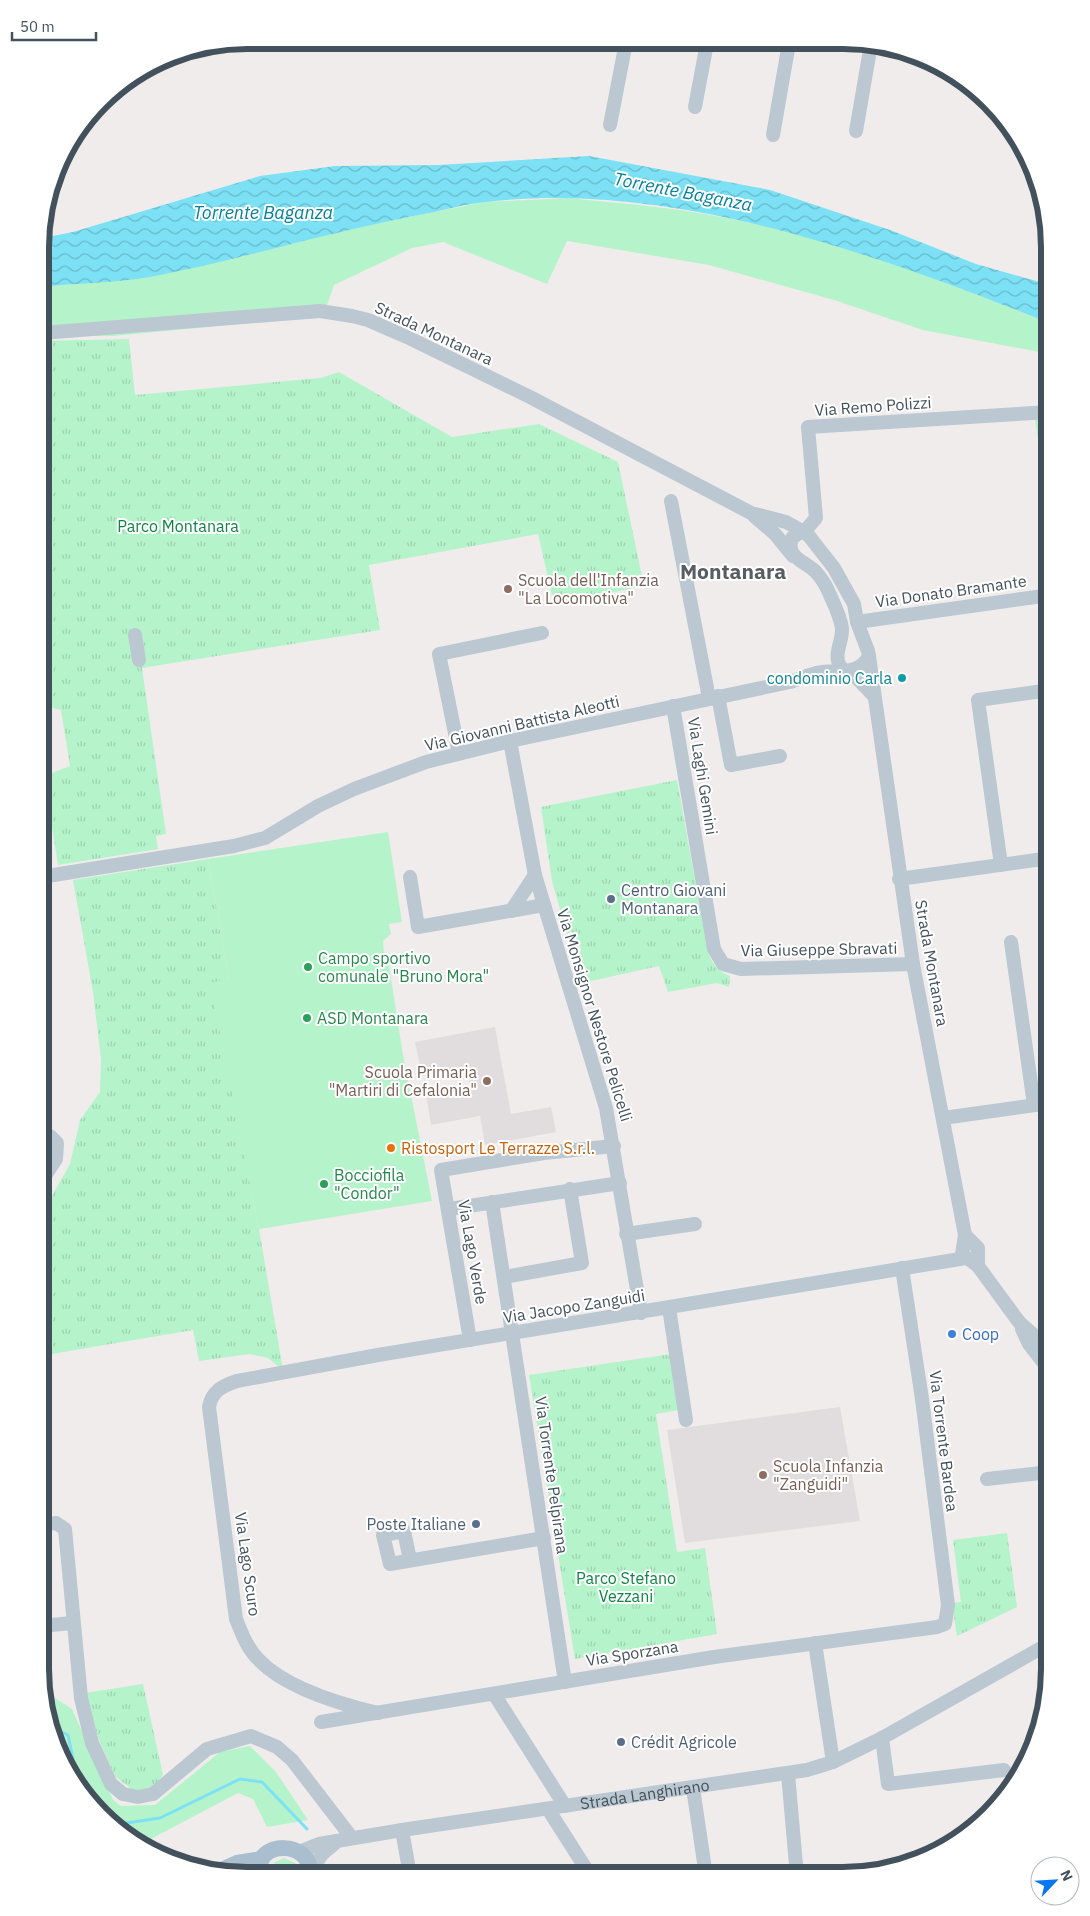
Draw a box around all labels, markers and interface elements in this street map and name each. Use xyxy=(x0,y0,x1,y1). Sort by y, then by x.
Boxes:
scale bar xyxy=(12,10,96,42)
text: 50 m xyxy=(20,17,55,36)
water label: Torrente Baganza xyxy=(612,167,754,216)
water label: Torrente Baganza xyxy=(193,201,333,224)
street label: Strada Montanara xyxy=(372,297,497,369)
street label: Via Remo Polizzi xyxy=(814,392,932,420)
park label: Parco Montanara xyxy=(117,516,239,536)
district label: Montanara xyxy=(680,557,786,585)
place label: Scuola dell'Infanzia "La Locomotiva" xyxy=(518,570,659,608)
street label: Via Donato Bramante xyxy=(874,570,1028,612)
marker: Scuola dell'Infanzia "La Locomotiva" xyxy=(502,583,514,595)
place label: condominio Carla xyxy=(767,668,892,688)
marker: condominio Carla xyxy=(896,672,908,684)
street label: Via Giovanni Battista Aleotti xyxy=(423,691,621,755)
street label: Via Laghi Gemini xyxy=(684,716,722,836)
place label: Centro Giovani Montanara xyxy=(621,880,726,918)
marker: Centro Giovani Montanara xyxy=(605,893,617,905)
street label: Strada Montanara xyxy=(911,898,953,1028)
street label: Via Monsignor Nestore Pelicelli xyxy=(553,906,637,1124)
street label: Via Giuseppe Sbravati xyxy=(741,938,897,960)
place label: Campo sportivo comunale "Bruno Mora" xyxy=(318,948,489,986)
marker: Campo sportivo comunale "Bruno Mora" xyxy=(302,961,314,973)
place label: ASD Montanara xyxy=(317,1008,429,1028)
marker: ASD Montanara xyxy=(301,1012,313,1024)
place label: Scuola Primaria "Martiri di Cefalonia" xyxy=(329,1062,477,1100)
marker: Scuola Primaria "Martiri di Cefalonia" xyxy=(481,1075,493,1087)
place label: Ristosport Le Terrazze S.r.l. xyxy=(401,1138,595,1158)
marker: Ristosport Le Terrazze S.r.l. xyxy=(385,1142,397,1154)
place label: Bocciofila "Condor" xyxy=(334,1165,405,1203)
marker: Bocciofila "Condor" xyxy=(318,1178,330,1190)
street label: Via Lago Verde xyxy=(454,1198,492,1306)
street label: Via Jacopo Zanguidi xyxy=(502,1285,646,1327)
place label: Coop xyxy=(962,1324,999,1344)
marker: Coop xyxy=(946,1328,958,1340)
street label: Via Torrente Bardea xyxy=(925,1369,963,1513)
street label: Via Torrente Pelpirana xyxy=(531,1395,573,1555)
place label: Scuola Infanzia "Zanguidi" xyxy=(773,1456,884,1494)
marker: Scuola Infanzia "Zanguidi" xyxy=(757,1469,769,1481)
street label: Via Lago Scuro xyxy=(231,1511,265,1617)
place label: Poste Italiane xyxy=(367,1514,466,1534)
marker: Poste Italiane xyxy=(470,1518,482,1530)
park label: Parco Stefano Vezzani xyxy=(576,1568,676,1606)
street label: Via Sporzana xyxy=(584,1636,680,1670)
place label: Crédit Agricole xyxy=(631,1732,737,1752)
marker: Crédit Agricole xyxy=(615,1736,627,1748)
street label: Strada Langhirano xyxy=(579,1775,711,1814)
north arrow xyxy=(1030,1856,1080,1906)
text: N xyxy=(1056,1867,1077,1884)

